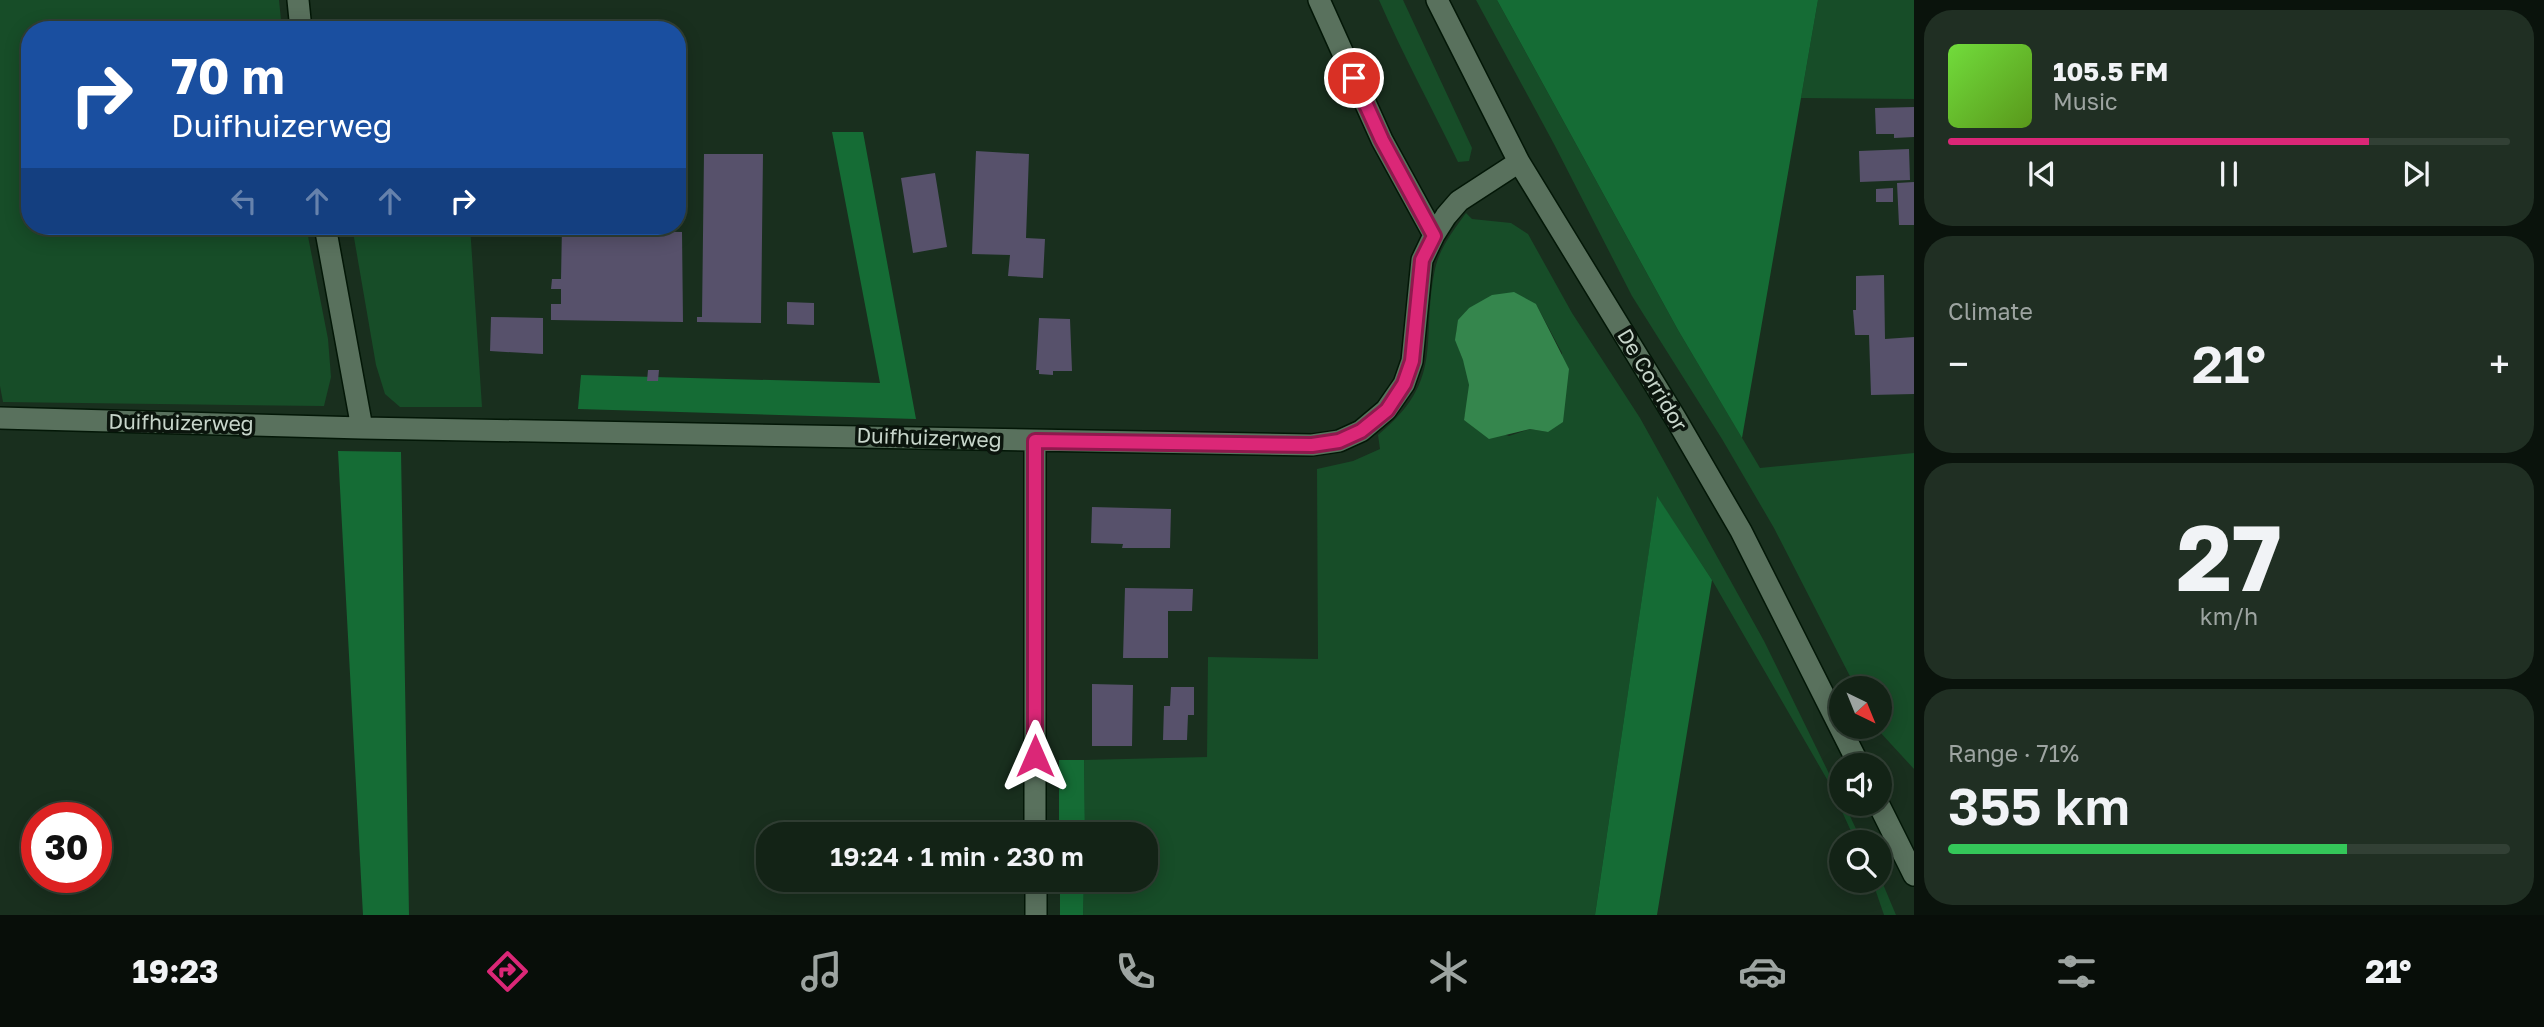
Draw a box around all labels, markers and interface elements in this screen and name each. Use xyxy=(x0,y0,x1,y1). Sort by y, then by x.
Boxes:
text: 70 m xyxy=(171,46,285,105)
pin xyxy=(1324,48,1384,108)
icon: right xyxy=(56,49,147,140)
text: 105.5 FM xyxy=(2053,56,2168,87)
icon: arrive xyxy=(1335,59,1373,97)
text: Music xyxy=(2053,87,2118,115)
text: Duifhuizerweg xyxy=(171,106,392,144)
icon: previous xyxy=(2023,155,2061,193)
icon: pause xyxy=(2210,155,2248,193)
icon: next xyxy=(2397,155,2435,193)
icon: left xyxy=(225,182,263,220)
icon: ahead xyxy=(298,182,336,220)
icon: ahead xyxy=(371,182,409,220)
icon: right xyxy=(444,182,482,220)
text: Climate xyxy=(1948,297,2033,325)
street label: De Corridor xyxy=(1612,324,1694,435)
text: 21° xyxy=(2192,332,2266,394)
text: − xyxy=(1948,341,1969,386)
text: + xyxy=(2489,341,2510,386)
street label: Duifhuizerweg xyxy=(108,408,254,436)
street label: Duifhuizerweg xyxy=(856,421,1002,453)
text: 27 xyxy=(2176,502,2282,611)
text: km/h xyxy=(2200,602,2258,630)
north arrow xyxy=(1829,676,1892,738)
map controls xyxy=(1829,676,1892,893)
position arrow xyxy=(998,719,1072,793)
text: Range · 71% xyxy=(1948,739,2079,767)
button: sound xyxy=(1829,753,1892,816)
text: 355 km xyxy=(1948,774,2130,836)
speed limit sign: 30 xyxy=(21,802,112,893)
button: search xyxy=(1829,830,1892,893)
text: 19:24 · 1 min · 230 m xyxy=(830,841,1084,872)
icon: directions xyxy=(483,947,532,996)
icon: music xyxy=(797,947,846,996)
icon: phone xyxy=(1111,947,1160,996)
icon: climate xyxy=(1424,947,1473,996)
icon: car xyxy=(1738,947,1787,996)
icon: filters xyxy=(2052,947,2101,996)
text: 19:23 xyxy=(132,952,218,990)
text: 21° xyxy=(2365,952,2412,990)

